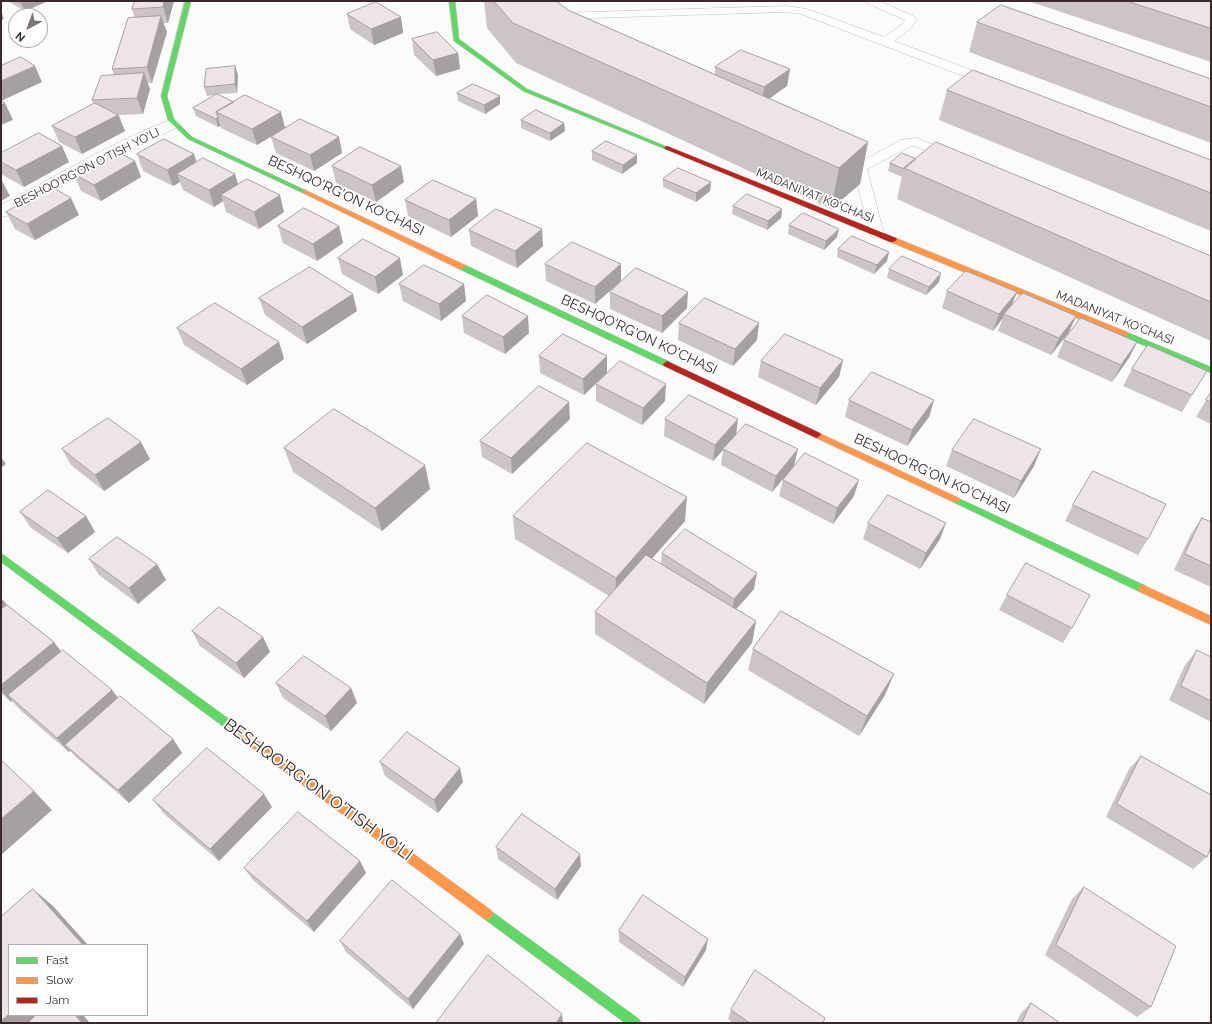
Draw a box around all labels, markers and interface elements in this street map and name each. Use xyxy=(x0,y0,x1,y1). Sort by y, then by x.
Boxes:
north arrow xyxy=(8,8,48,48)
text: N xyxy=(13,29,28,44)
street label: BESHQO'RG'ON O'TISH YO'LI xyxy=(12,125,162,211)
street label: BESHQO'RG'ON KO'CHASI xyxy=(265,152,427,240)
street label: MADANIYAT KO'CHASI xyxy=(754,166,876,226)
street label: MADANIYAT KO'CHASI xyxy=(1054,288,1176,348)
street label: BESHQO'RG'ON KO'CHASI xyxy=(558,291,720,379)
street label: BESHQO'RG'ON KO'CHASI xyxy=(851,430,1013,518)
street label: BESHQO'RG'ON O'TISH YO'LI xyxy=(220,715,416,865)
legend xyxy=(8,944,148,1016)
text: Fast xyxy=(46,953,69,967)
text: Slow xyxy=(46,973,73,987)
text: Jam xyxy=(46,993,69,1007)

